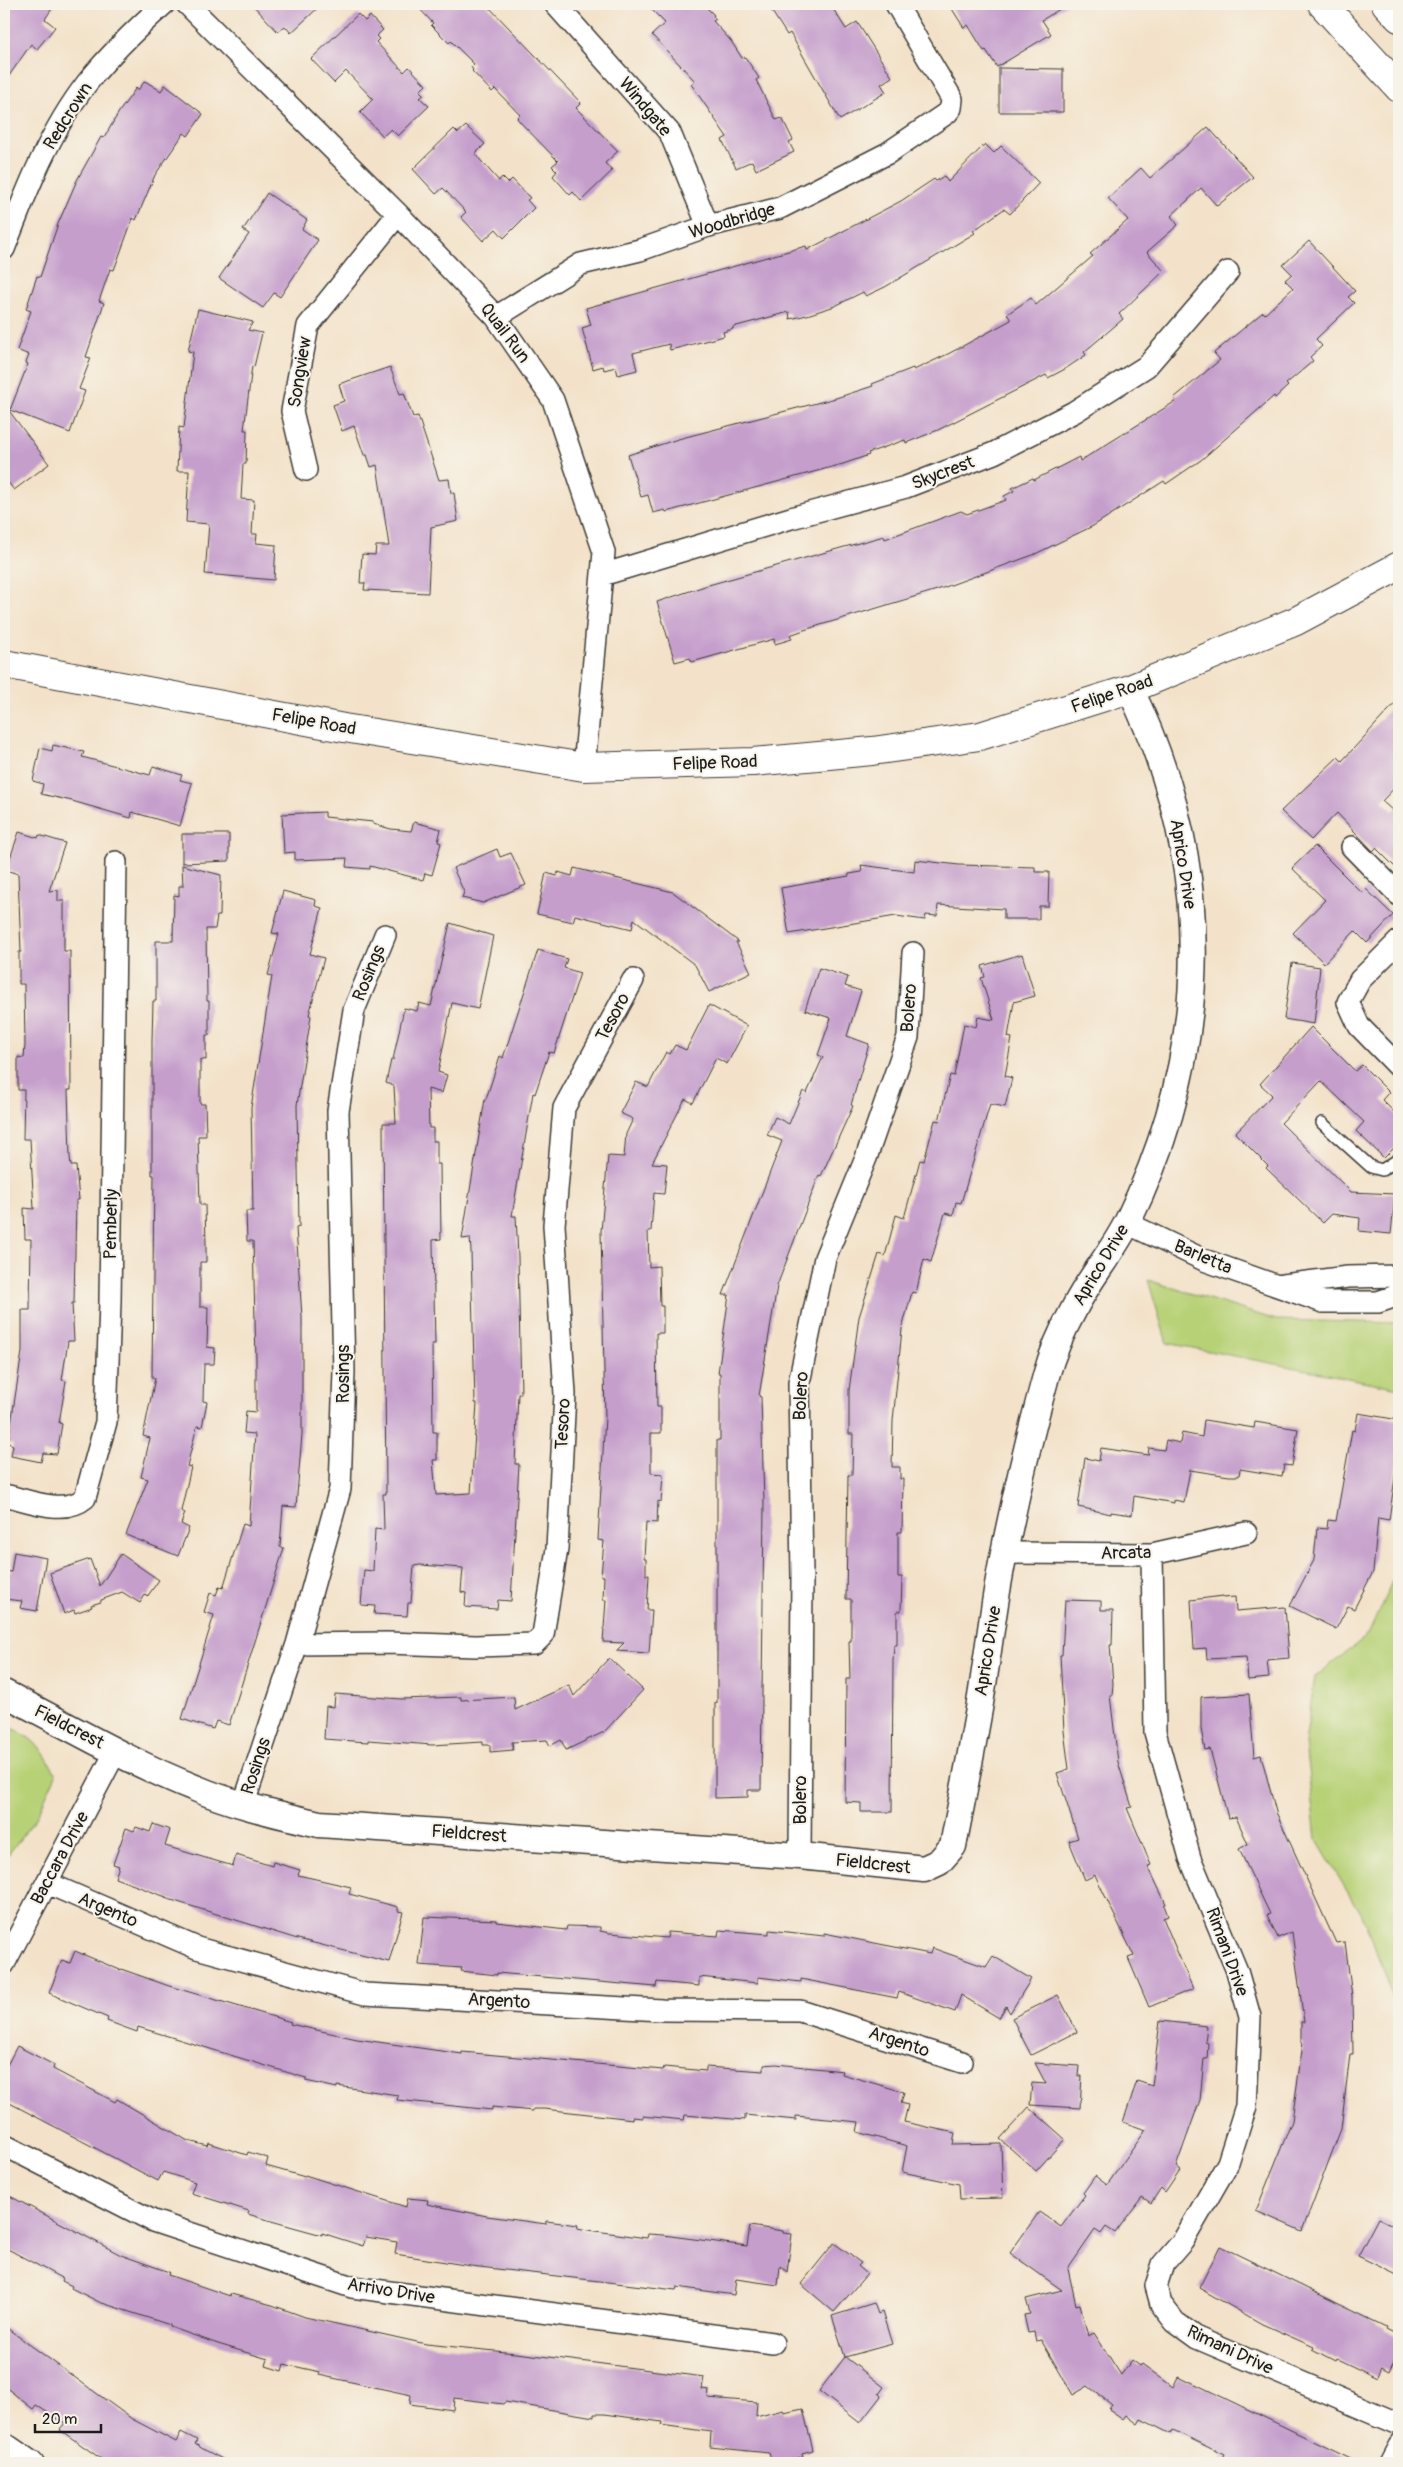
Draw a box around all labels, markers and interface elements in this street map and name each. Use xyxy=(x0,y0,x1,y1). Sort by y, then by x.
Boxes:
street label: Windgate xyxy=(614,73,676,141)
street label: Redcrown xyxy=(38,78,98,154)
street label: Woodbridge xyxy=(686,198,778,244)
street label: Quail Run xyxy=(475,298,535,368)
street label: Songview xyxy=(283,335,317,409)
street label: Skycrest xyxy=(909,450,978,495)
street label: Felipe Road xyxy=(1068,669,1156,719)
street label: Felipe Road xyxy=(270,703,358,741)
street label: Felipe Road xyxy=(672,750,758,776)
street label: Aprico Drive xyxy=(1165,817,1201,911)
street label: Rosings xyxy=(347,942,391,1004)
street label: Bolero xyxy=(896,983,922,1033)
street label: Tesoro xyxy=(591,989,635,1045)
street label: Pemberly xyxy=(99,1188,123,1260)
street label: Aprico Drive xyxy=(1068,1220,1134,1310)
street label: Barletta xyxy=(1170,1234,1236,1280)
street label: Rosings xyxy=(332,1345,355,1403)
street label: Bolero xyxy=(788,1371,814,1421)
street label: Tesoro xyxy=(550,1397,576,1450)
street label: Arcata xyxy=(1100,1541,1152,1565)
street label: Aprico Drive xyxy=(970,1604,1006,1698)
street label: Fieldcrest xyxy=(30,1700,108,1755)
street label: Rosings xyxy=(236,1735,276,1797)
street label: Bolero xyxy=(789,1775,812,1824)
street label: Baccara Drive xyxy=(26,1807,94,1909)
street label: Fieldcrest xyxy=(431,1820,508,1848)
street label: Fieldcrest xyxy=(834,1849,912,1879)
street label: Argento xyxy=(75,1887,142,1933)
street label: Rimani Drive xyxy=(1200,1904,1254,2000)
street label: Argento xyxy=(467,1988,531,2014)
street label: Argento xyxy=(866,2021,933,2063)
street label: Arrivo Drive xyxy=(346,2273,437,2309)
street label: Rimani Drive xyxy=(1183,2320,1277,2380)
scale bar xyxy=(35,2402,101,2434)
text: 20 m xyxy=(42,2410,77,2429)

